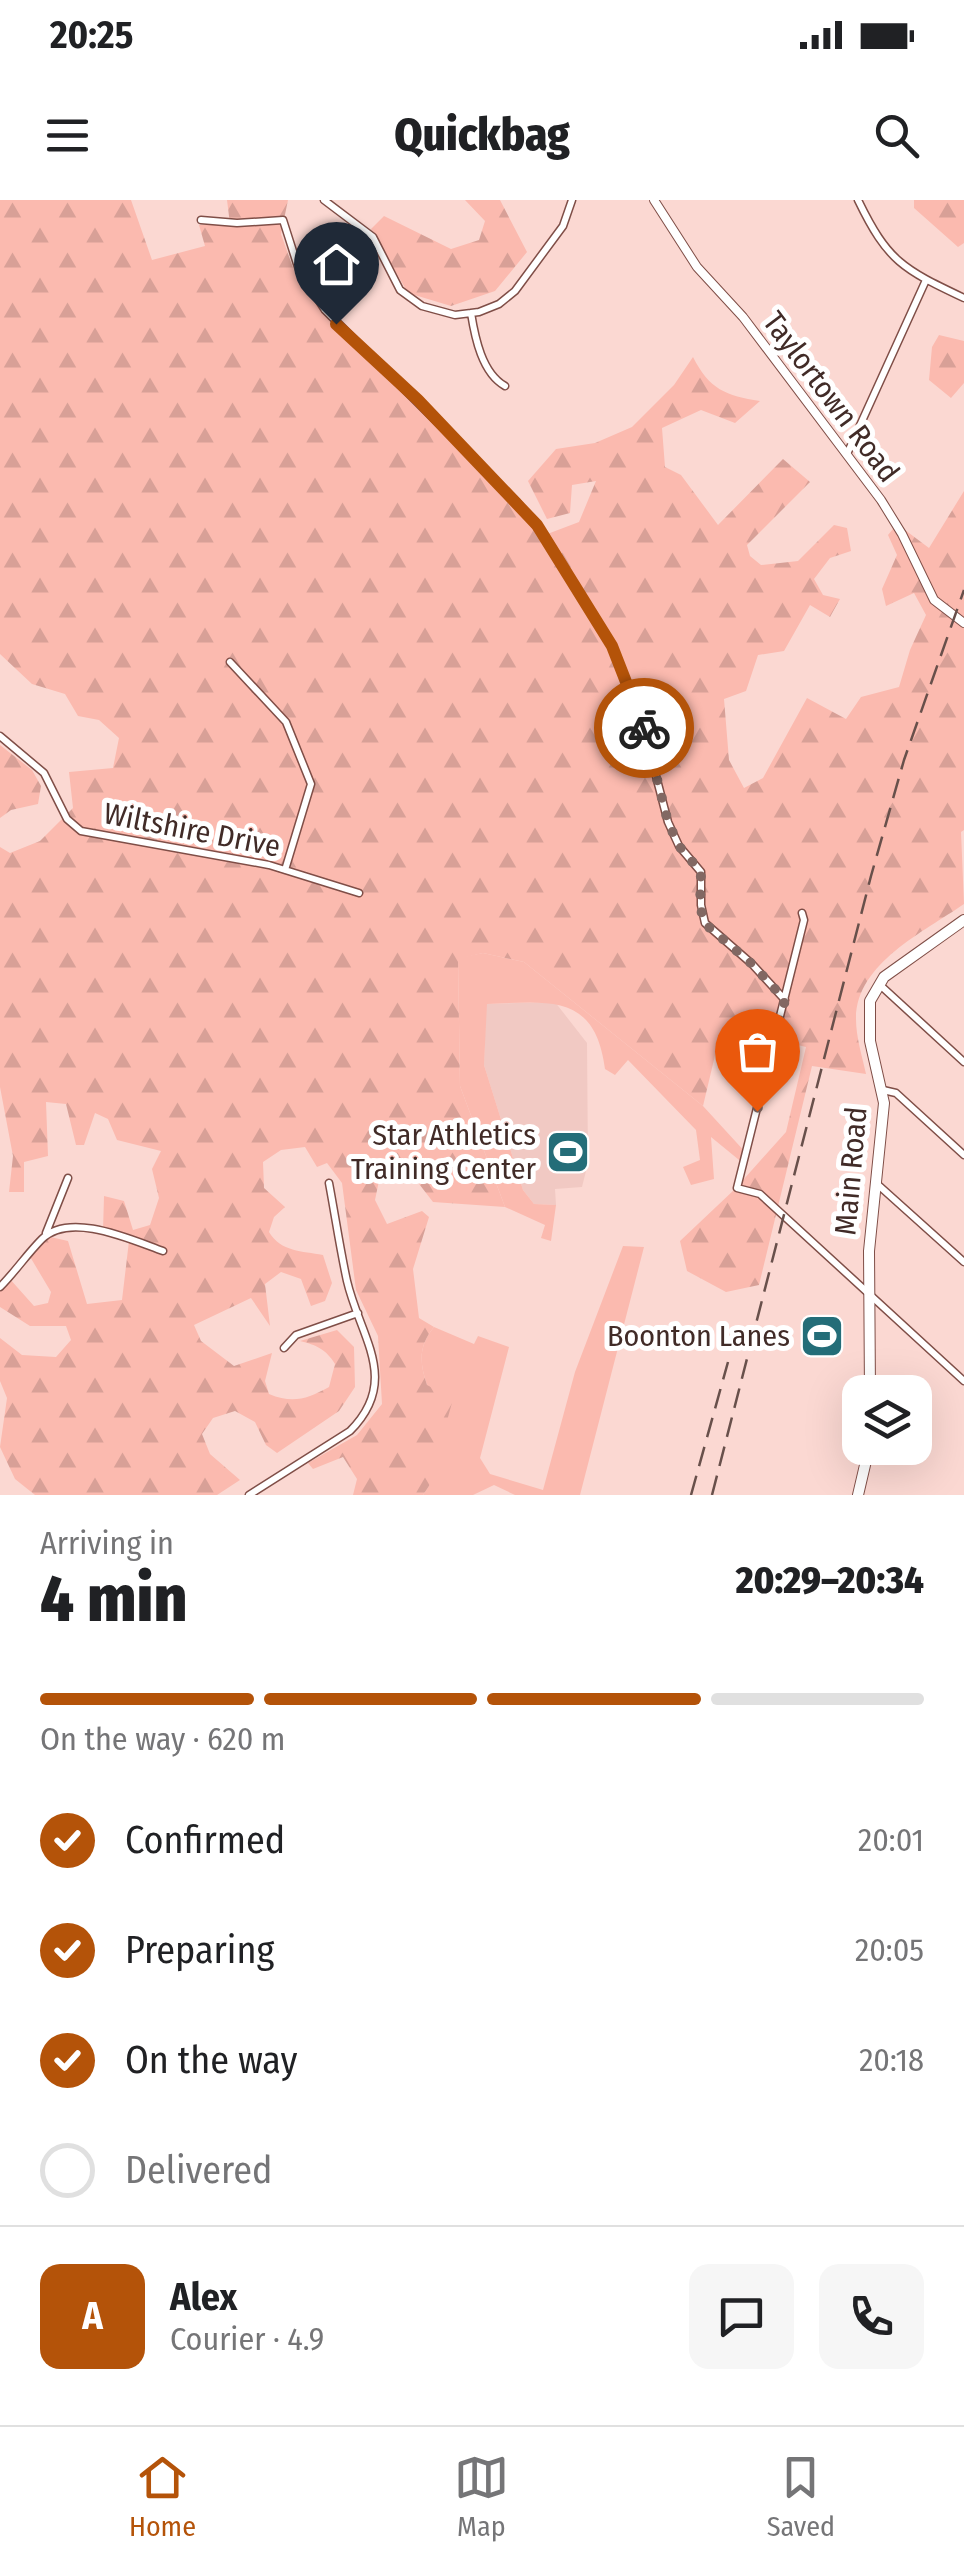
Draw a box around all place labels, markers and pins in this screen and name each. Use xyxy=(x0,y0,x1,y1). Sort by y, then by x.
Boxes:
pin xyxy=(294,222,379,325)
pin xyxy=(715,1009,800,1112)
place label: Star Athletics Training Center xyxy=(351,1117,537,1187)
sports icon: Star Athletics Training Center xyxy=(545,1129,591,1175)
sports icon: Boonton Lanes xyxy=(799,1313,845,1359)
place label: Boonton Lanes xyxy=(607,1318,790,1354)

